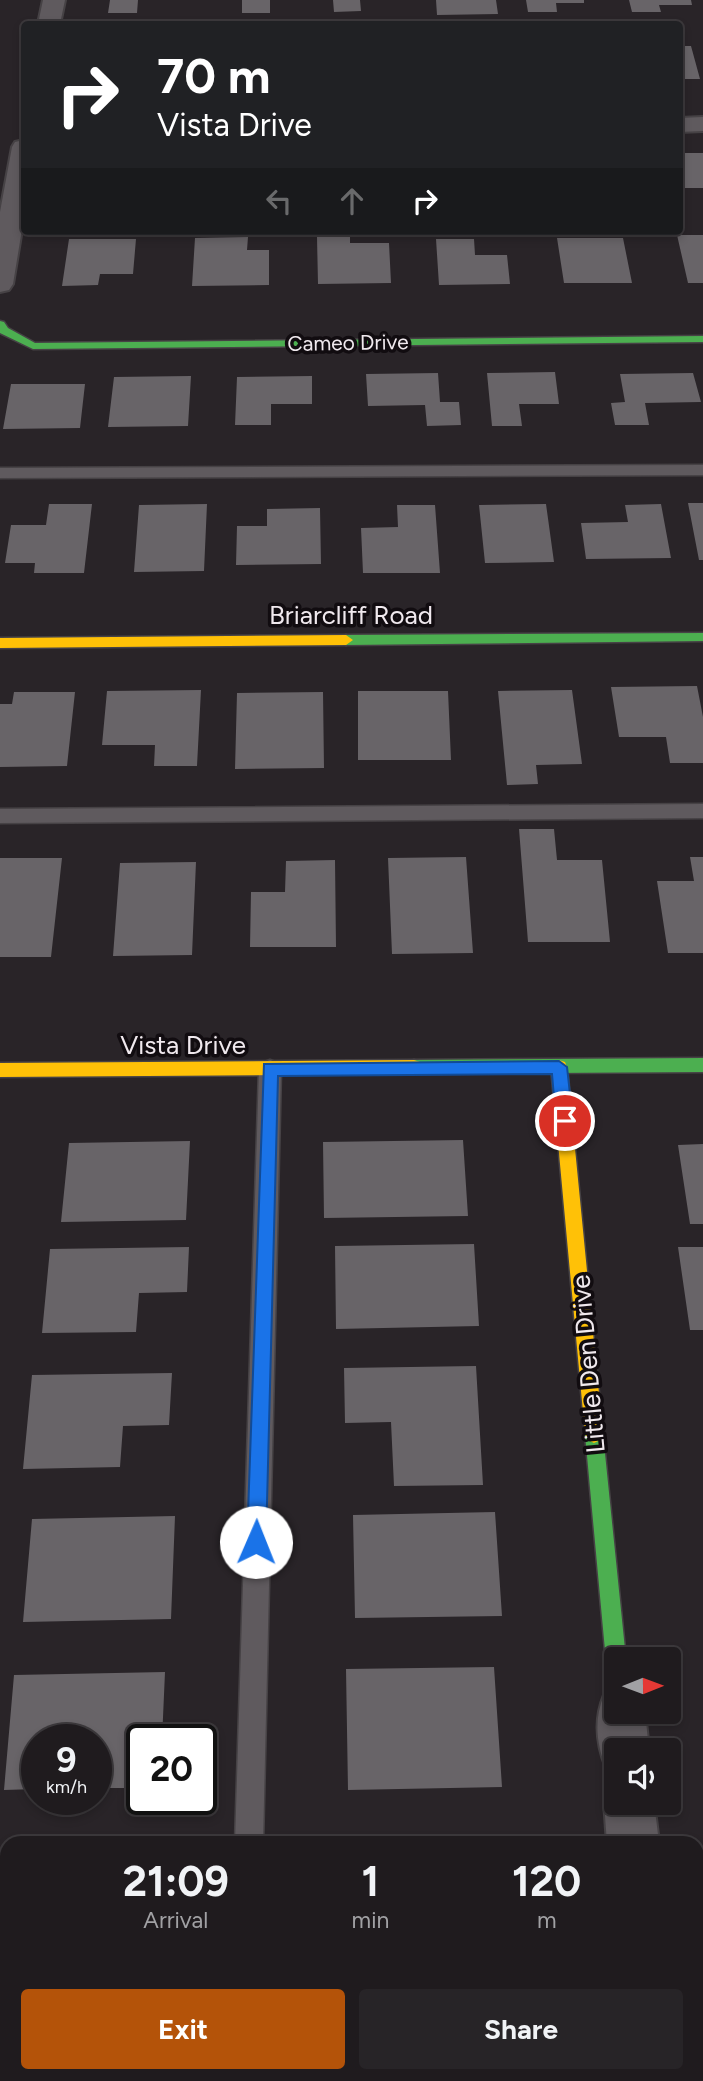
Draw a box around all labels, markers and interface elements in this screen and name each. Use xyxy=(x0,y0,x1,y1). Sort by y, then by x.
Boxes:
text: 70 m xyxy=(157,46,270,105)
icon: right xyxy=(42,49,133,140)
text: Vista Drive xyxy=(157,106,312,144)
icon: left xyxy=(260,182,298,220)
icon: ahead xyxy=(333,182,371,220)
icon: right xyxy=(406,182,444,220)
street label: Cameo Drive xyxy=(287,329,409,356)
street label: Briarcliff Road xyxy=(269,599,433,631)
street label: Vista Drive xyxy=(120,1029,246,1061)
pin xyxy=(535,1091,595,1151)
icon: arrive xyxy=(546,1102,584,1140)
street label: Little Den Drive xyxy=(564,1274,612,1454)
position arrow xyxy=(219,1505,293,1579)
north arrow xyxy=(604,1647,681,1724)
map controls xyxy=(604,1647,681,1815)
speed limit sign: 20 xyxy=(126,1724,217,1815)
button: sound xyxy=(604,1738,681,1815)
text: 9 xyxy=(56,1739,77,1781)
text: km/h xyxy=(46,1776,87,1798)
text: 21:09 xyxy=(123,1856,229,1907)
text: 1 xyxy=(362,1856,379,1907)
text: 120 xyxy=(512,1856,581,1907)
text: Arrival xyxy=(143,1906,208,1934)
text: min xyxy=(352,1906,389,1934)
text: m xyxy=(537,1906,556,1934)
button: Exit xyxy=(21,1989,345,2069)
button: Share xyxy=(359,1989,683,2069)

